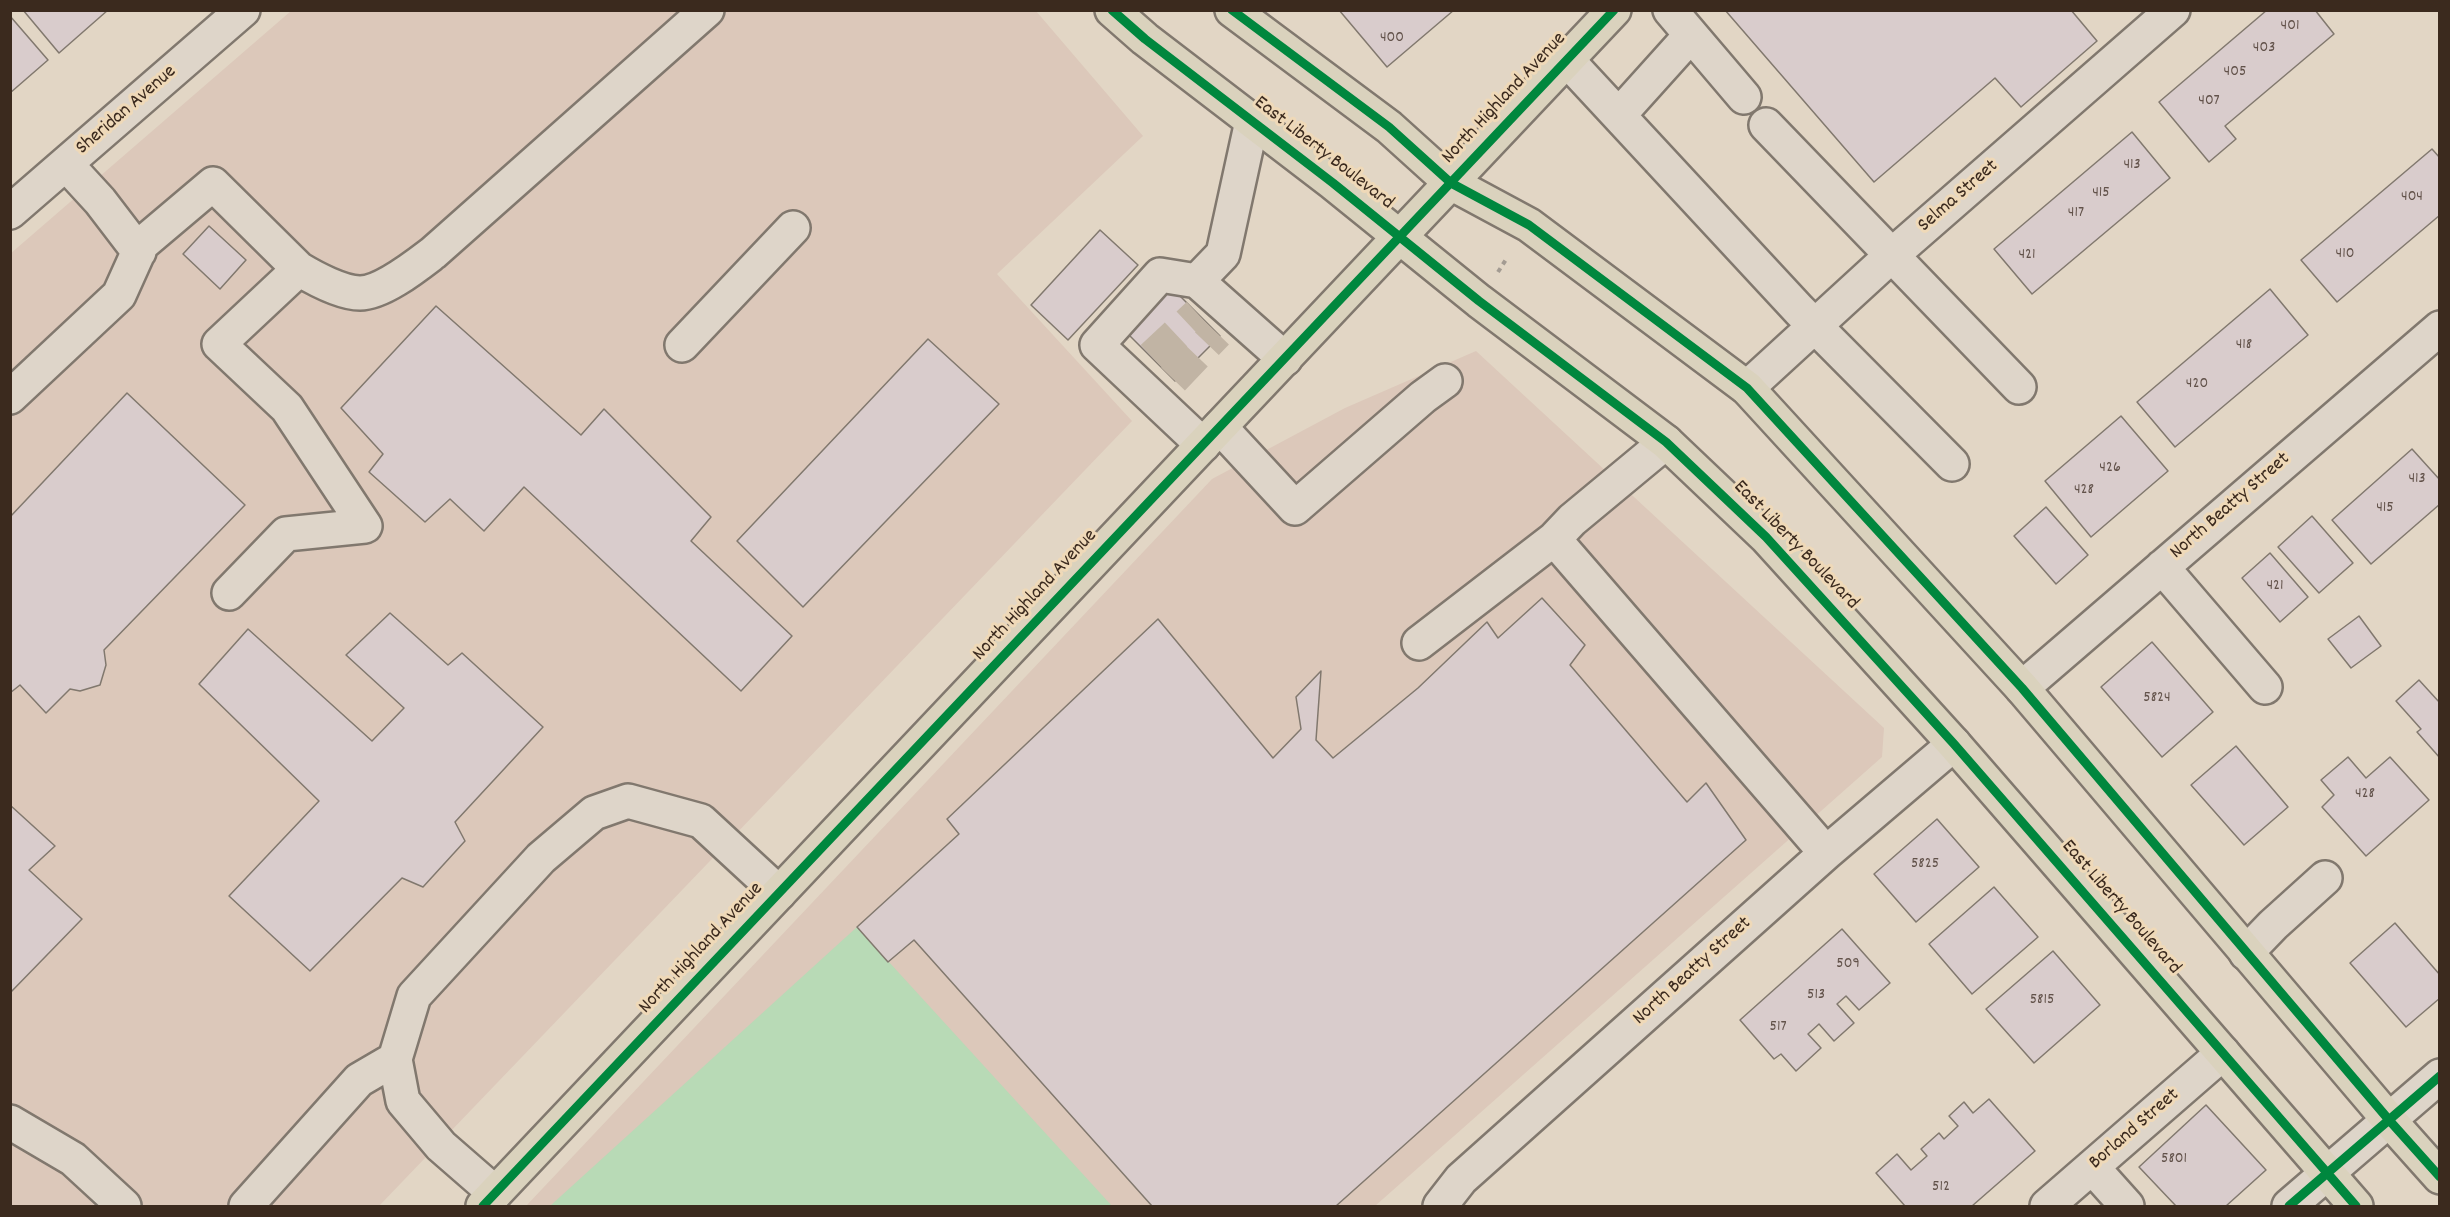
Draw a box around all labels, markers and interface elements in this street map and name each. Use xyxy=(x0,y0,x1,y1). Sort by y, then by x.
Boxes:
house number: 401 xyxy=(2281,17,2299,37)
street label: North Highland Avenue xyxy=(1438,28,1572,170)
house number: 400 xyxy=(1380,29,1404,49)
house number: 403 xyxy=(2253,39,2275,59)
street label: Sheridan Avenue xyxy=(72,61,182,161)
house number: 405 xyxy=(2224,63,2246,83)
street label: East Liberty Boulevard xyxy=(1248,92,1398,216)
house number: 407 xyxy=(2198,92,2220,112)
street label: Selma Street xyxy=(1914,156,2004,238)
house number: 413 xyxy=(2123,156,2141,176)
house number: 415 xyxy=(2092,184,2110,204)
house number: 404 xyxy=(2401,188,2423,208)
house number: 417 xyxy=(2068,204,2084,224)
house number: 410 xyxy=(2336,245,2354,265)
house number: 421 xyxy=(2018,246,2036,266)
house number: 418 xyxy=(2236,336,2252,356)
house number: 420 xyxy=(2186,375,2208,395)
street label: North Beatty Street xyxy=(2166,448,2296,566)
house number: 426 xyxy=(2099,459,2121,479)
house number: 413 xyxy=(2408,470,2426,490)
street label: East Liberty Boulevard xyxy=(1727,476,1863,616)
house number: 428 xyxy=(2074,481,2094,501)
house number: 415 xyxy=(2376,499,2394,519)
street label: North Highland Avenue xyxy=(969,525,1103,667)
house number: 421 xyxy=(2266,577,2284,597)
house number: 5824 xyxy=(2143,689,2171,709)
house number: 428 xyxy=(2355,785,2375,805)
street label: East Liberty Boulevard xyxy=(2055,836,2185,980)
house number: 5825 xyxy=(1911,855,1939,875)
street label: North Highland Avenue xyxy=(635,878,769,1020)
street label: North Beatty Street xyxy=(1629,913,1757,1031)
house number: 509 xyxy=(1836,955,1860,975)
house number: 513 xyxy=(1807,986,1825,1006)
house number: 5815 xyxy=(2030,991,2054,1011)
house number: 517 xyxy=(1769,1018,1787,1038)
street label: Borland Street xyxy=(2085,1084,2185,1176)
house number: 5801 xyxy=(2161,1150,2187,1170)
house number: 512 xyxy=(1932,1178,1950,1198)

